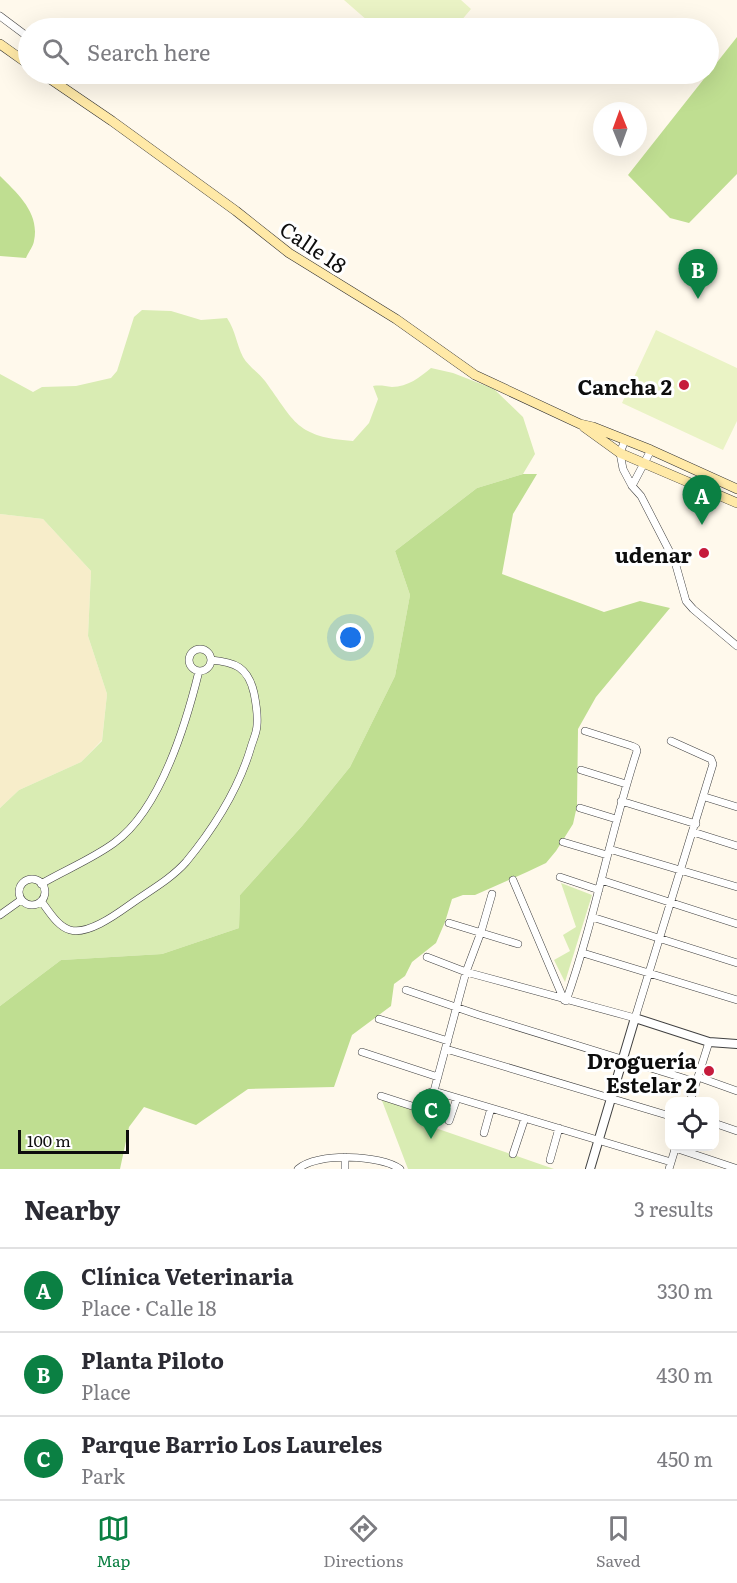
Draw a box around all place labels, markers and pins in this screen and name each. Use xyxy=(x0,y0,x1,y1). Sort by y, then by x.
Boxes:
pin: B xyxy=(678,250,718,299)
place label: Cancha 2 xyxy=(577,370,672,401)
marker: Cancha 2 xyxy=(677,378,691,392)
pin: A xyxy=(682,476,722,525)
place label: udenar xyxy=(615,538,693,569)
marker: udenar xyxy=(697,546,711,560)
place label: Droguería Estelar 2 xyxy=(587,1044,698,1099)
marker: Droguería Estelar 2 xyxy=(702,1064,716,1078)
pin: C xyxy=(412,1090,450,1139)

